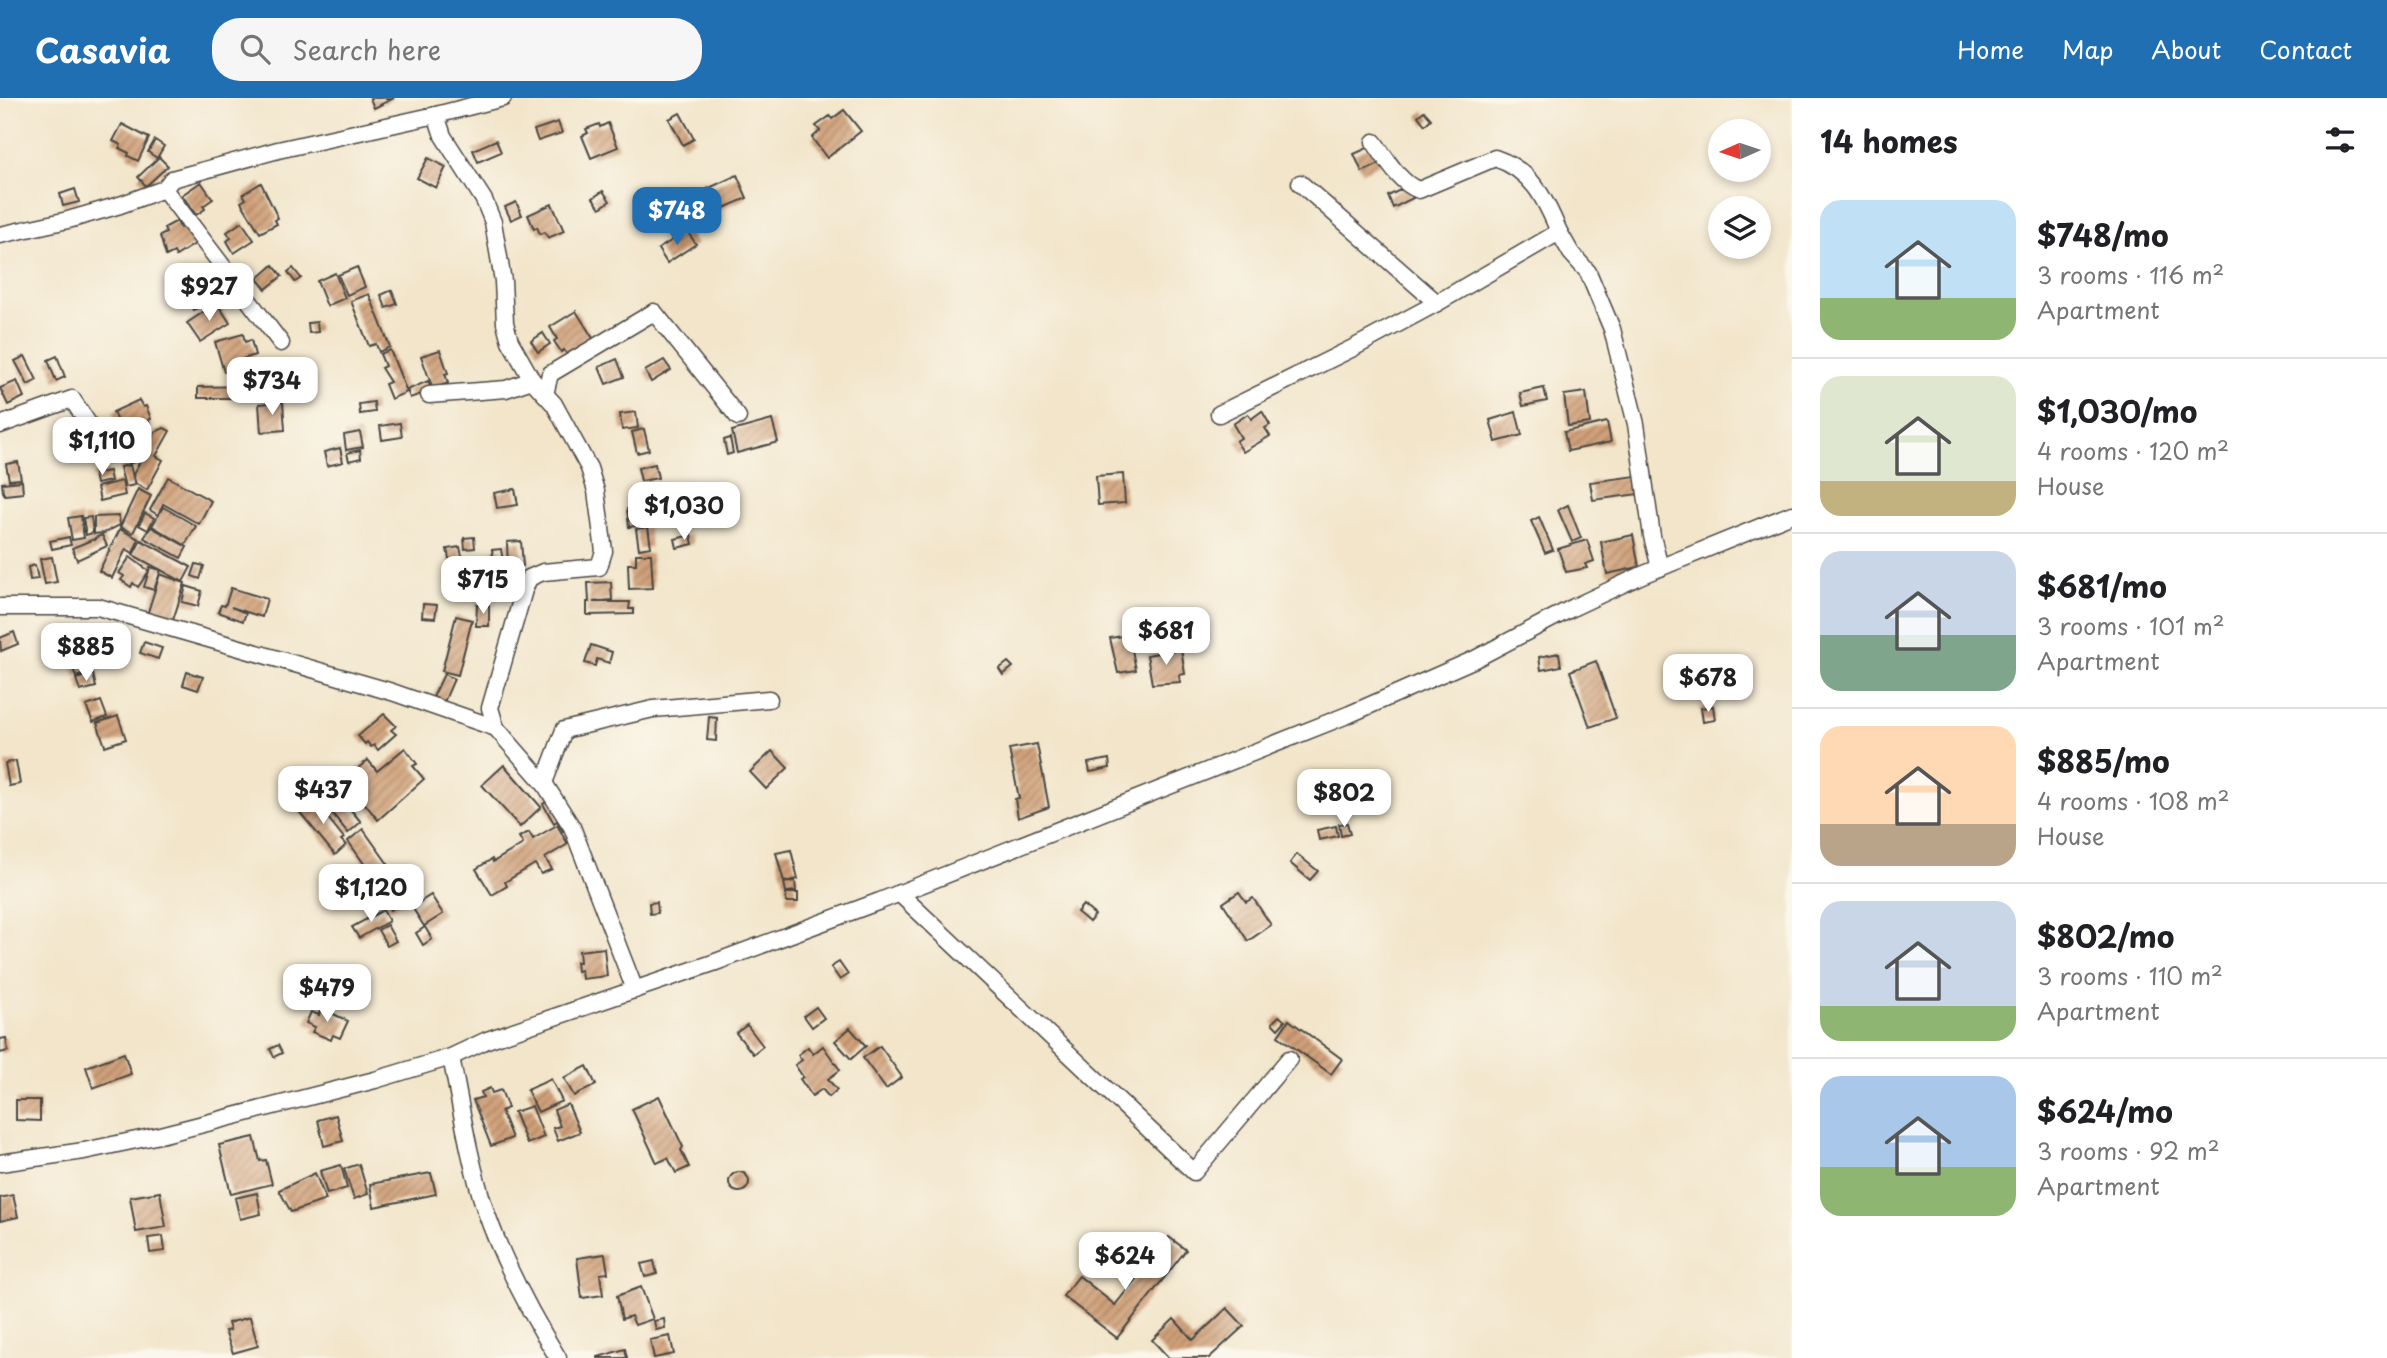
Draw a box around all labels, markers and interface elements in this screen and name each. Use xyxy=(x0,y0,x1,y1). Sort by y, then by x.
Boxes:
search box xyxy=(212,18,702,81)
text: Casavia xyxy=(35,24,170,74)
icon: search xyxy=(236,30,274,68)
text: Search here xyxy=(292,30,441,69)
text: Home xyxy=(1957,31,2024,67)
text: Map xyxy=(2062,31,2113,67)
text: About xyxy=(2151,31,2221,67)
text: Contact xyxy=(2259,31,2352,67)
text: 14 homes xyxy=(1820,118,1958,163)
north arrow xyxy=(1708,119,1771,182)
map controls xyxy=(1708,119,1771,259)
icon: filters xyxy=(2321,121,2359,159)
pin: $748 xyxy=(636,188,718,247)
text: $748 xyxy=(648,192,706,227)
button: layers xyxy=(1708,196,1771,259)
text: $748/mo xyxy=(2037,212,2169,257)
icon: home xyxy=(1876,228,1960,312)
text: 3 rooms · 116 m² xyxy=(2037,257,2224,292)
pin: $927 xyxy=(168,264,250,323)
text: $927 xyxy=(180,268,238,303)
text: Apartment xyxy=(2037,292,2160,327)
pin: $734 xyxy=(231,358,313,417)
text: $734 xyxy=(243,362,301,397)
text: $1,030/mo xyxy=(2037,388,2198,433)
icon: home xyxy=(1876,404,1960,488)
pin: $1,110 xyxy=(45,418,159,477)
text: $1,110 xyxy=(69,422,135,457)
text: 4 rooms · 120 m² xyxy=(2037,433,2229,468)
text: House xyxy=(2037,468,2104,503)
pin: $1,030 xyxy=(627,482,741,542)
text: $1,030 xyxy=(644,487,724,522)
pin: $715 xyxy=(442,556,524,616)
text: $715 xyxy=(457,561,509,596)
text: $681/mo xyxy=(2037,563,2167,608)
icon: home xyxy=(1876,579,1960,663)
pin: $681 xyxy=(1125,608,1207,667)
text: 3 rooms · 101 m² xyxy=(2037,608,2225,643)
text: $681 xyxy=(1138,612,1194,647)
pin: $885 xyxy=(45,624,127,683)
text: $885 xyxy=(57,628,115,663)
text: Apartment xyxy=(2037,643,2160,678)
pin: $678 xyxy=(1667,654,1749,714)
text: $678 xyxy=(1679,659,1737,694)
text: $885/mo xyxy=(2037,738,2170,783)
icon: home xyxy=(1876,754,1960,838)
pin: $437 xyxy=(282,766,364,826)
pin: $802 xyxy=(1303,770,1385,829)
text: $437 xyxy=(294,771,352,806)
text: $802 xyxy=(1313,774,1375,809)
text: 4 rooms · 108 m² xyxy=(2037,783,2230,818)
text: House xyxy=(2037,818,2104,853)
pin: $1,120 xyxy=(314,864,428,924)
text: $1,120 xyxy=(335,869,407,904)
text: $802/mo xyxy=(2037,913,2174,958)
icon: home xyxy=(1876,929,1960,1013)
text: 3 rooms · 110 m² xyxy=(2037,958,2223,993)
pin: $479 xyxy=(286,964,368,1024)
text: $479 xyxy=(299,969,355,1004)
text: Apartment xyxy=(2037,993,2160,1028)
text: $624/mo xyxy=(2037,1088,2173,1133)
icon: home xyxy=(1876,1104,1960,1188)
text: 3 rooms · 92 m² xyxy=(2037,1133,2220,1168)
text: Apartment xyxy=(2037,1168,2160,1203)
pin: $624 xyxy=(1084,1232,1166,1292)
text: $624 xyxy=(1095,1237,1155,1272)

